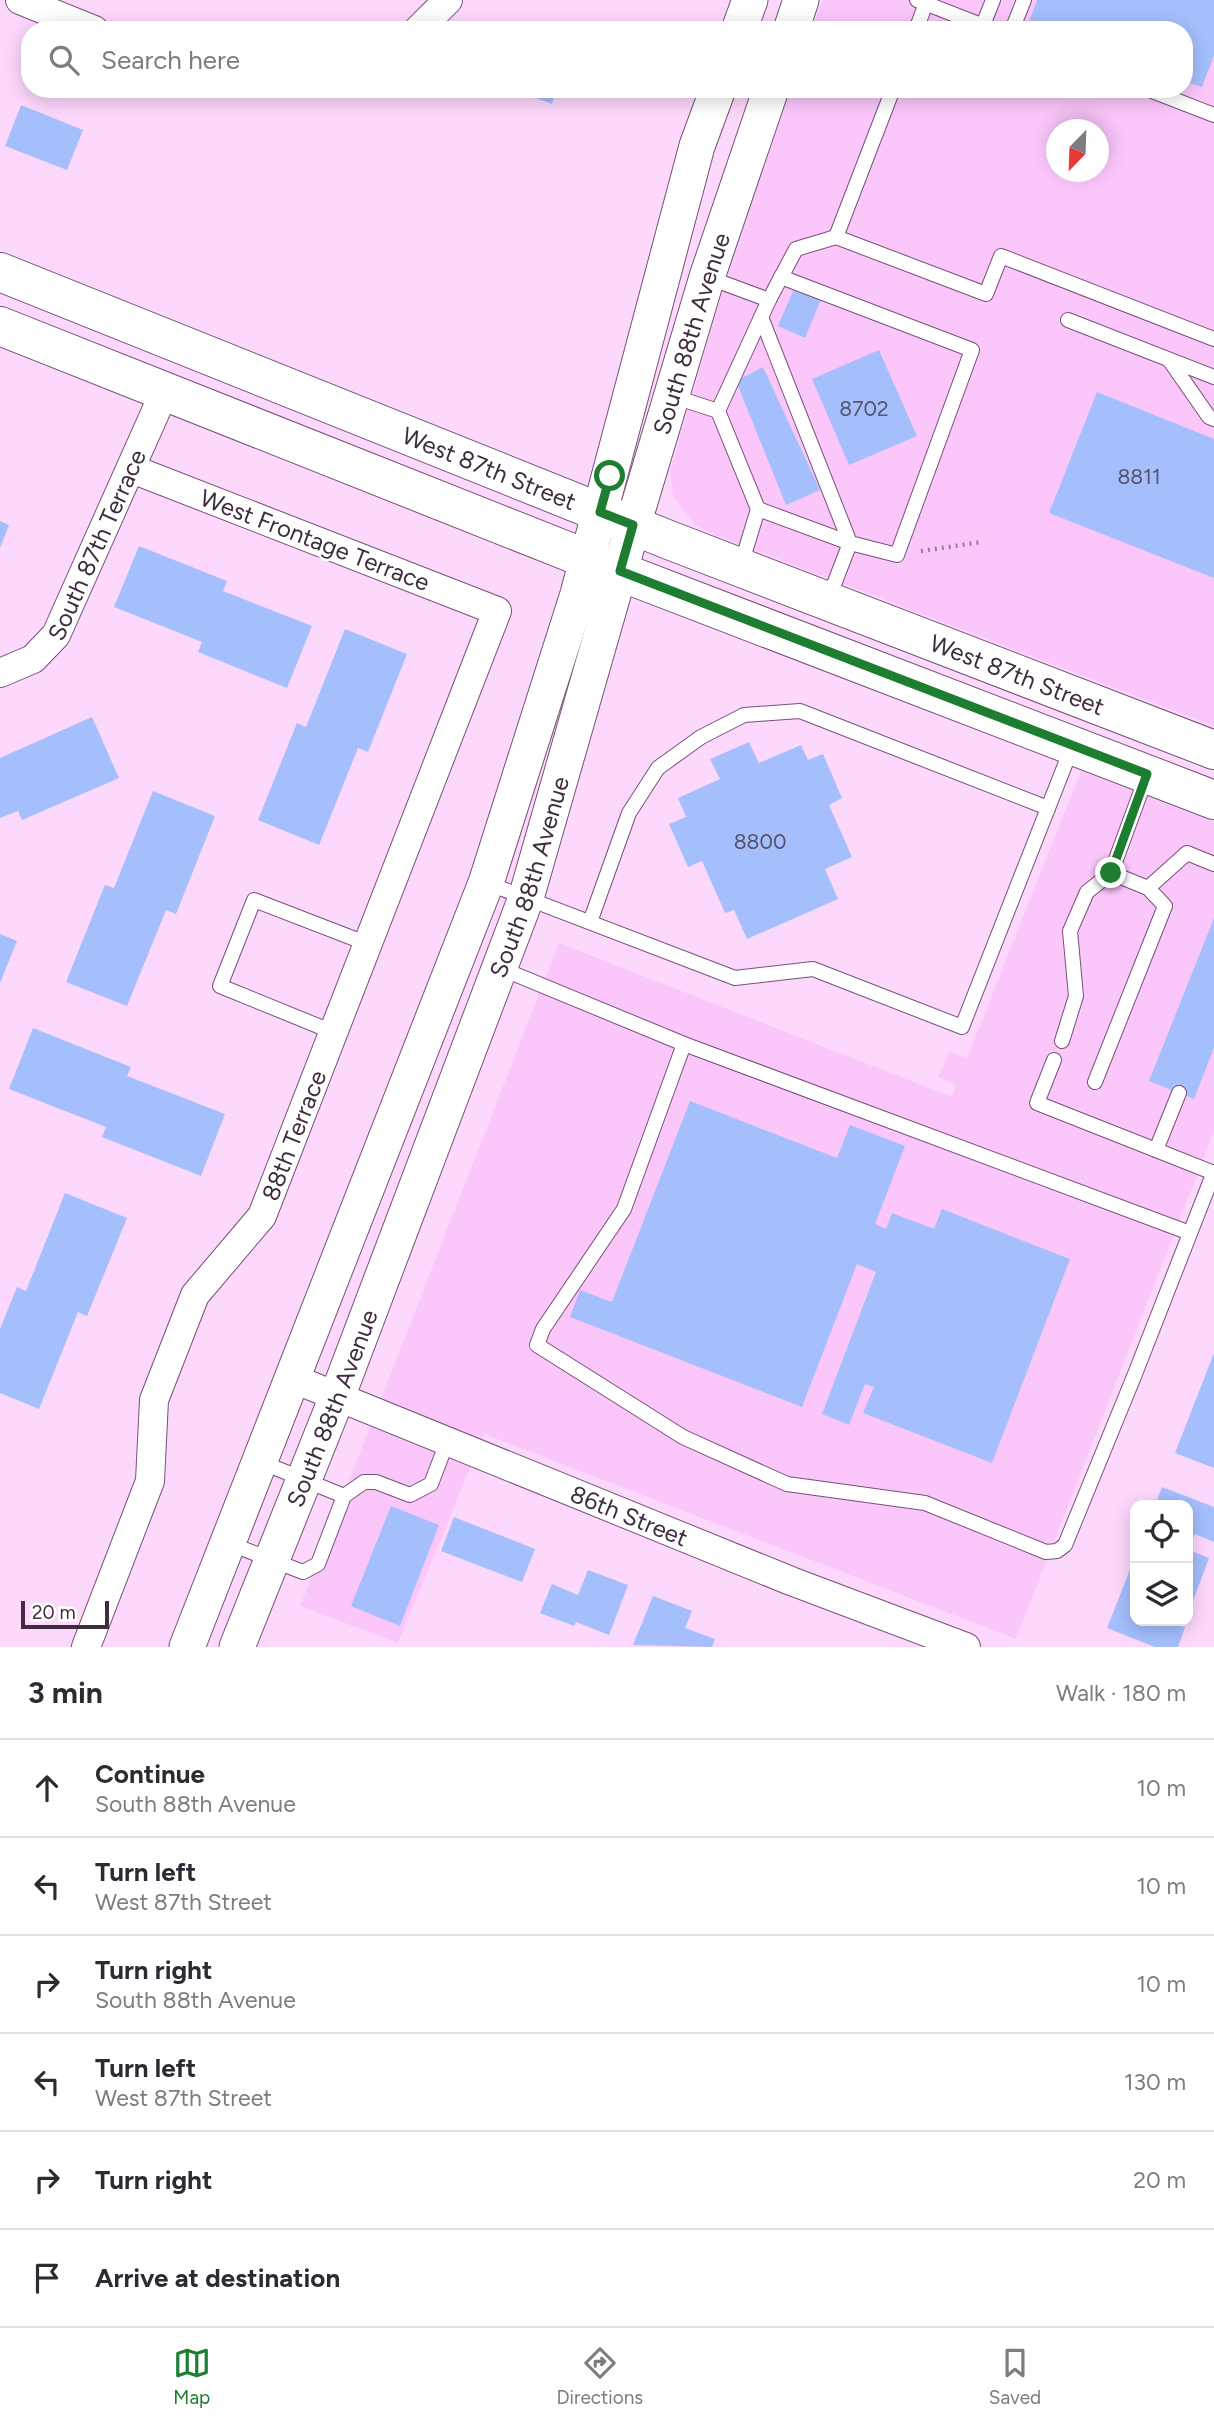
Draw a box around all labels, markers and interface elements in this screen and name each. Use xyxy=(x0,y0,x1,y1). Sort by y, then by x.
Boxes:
search box xyxy=(21,21,1193,98)
icon: search xyxy=(45,41,83,79)
text: Search here xyxy=(101,44,240,76)
north arrow xyxy=(1046,119,1109,182)
street label: South 88th Avenue xyxy=(646,229,736,438)
house number: 8702 xyxy=(839,396,889,421)
street label: West 87th Street xyxy=(398,420,580,516)
street label: South 87th Terrace xyxy=(41,445,152,645)
route start xyxy=(594,460,625,491)
house number: 8811 xyxy=(1117,464,1161,489)
street label: West Frontage Terrace xyxy=(196,483,434,597)
street label: West 87th Street xyxy=(926,627,1109,721)
street label: South 88th Avenue xyxy=(483,773,575,981)
house number: 8800 xyxy=(734,829,786,854)
route end xyxy=(1095,857,1126,888)
street label: 88th Terrace xyxy=(255,1066,332,1204)
street label: South 88th Avenue xyxy=(280,1305,383,1511)
street label: 86th Street xyxy=(566,1479,692,1552)
map controls xyxy=(1130,1500,1193,1626)
button: locate xyxy=(1130,1500,1193,1563)
button: layers xyxy=(1130,1563,1193,1626)
scale bar xyxy=(21,1598,108,1630)
text: 20 m xyxy=(32,1601,76,1624)
text: 3 min xyxy=(28,1674,103,1711)
text: Walk · 180 m xyxy=(1056,1679,1186,1707)
text: Continue xyxy=(95,1758,205,1790)
icon: ahead xyxy=(28,1769,66,1807)
text: 10 m xyxy=(1137,1774,1186,1802)
text: South 88th Avenue xyxy=(95,1790,296,1818)
text: Turn left xyxy=(95,1856,196,1888)
icon: left xyxy=(28,1867,66,1905)
text: 10 m xyxy=(1137,1872,1186,1900)
text: West 87th Street xyxy=(95,1888,272,1916)
text: Turn right xyxy=(95,1954,212,1986)
icon: right xyxy=(28,1965,66,2003)
text: 10 m xyxy=(1137,1970,1186,1998)
text: South 88th Avenue xyxy=(95,1986,296,2014)
text: Turn left xyxy=(95,2052,196,2084)
icon: left xyxy=(28,2063,66,2101)
text: 130 m xyxy=(1124,2068,1186,2096)
text: West 87th Street xyxy=(95,2084,272,2112)
icon: right xyxy=(28,2161,66,2199)
text: Turn right xyxy=(95,2164,212,2196)
text: 20 m xyxy=(1133,2166,1186,2194)
icon: arrive xyxy=(28,2259,66,2297)
text: Arrive at destination xyxy=(95,2262,340,2294)
tab: Map xyxy=(173,2344,211,2409)
tab: Directions xyxy=(556,2344,643,2409)
tab: Saved xyxy=(989,2344,1041,2409)

